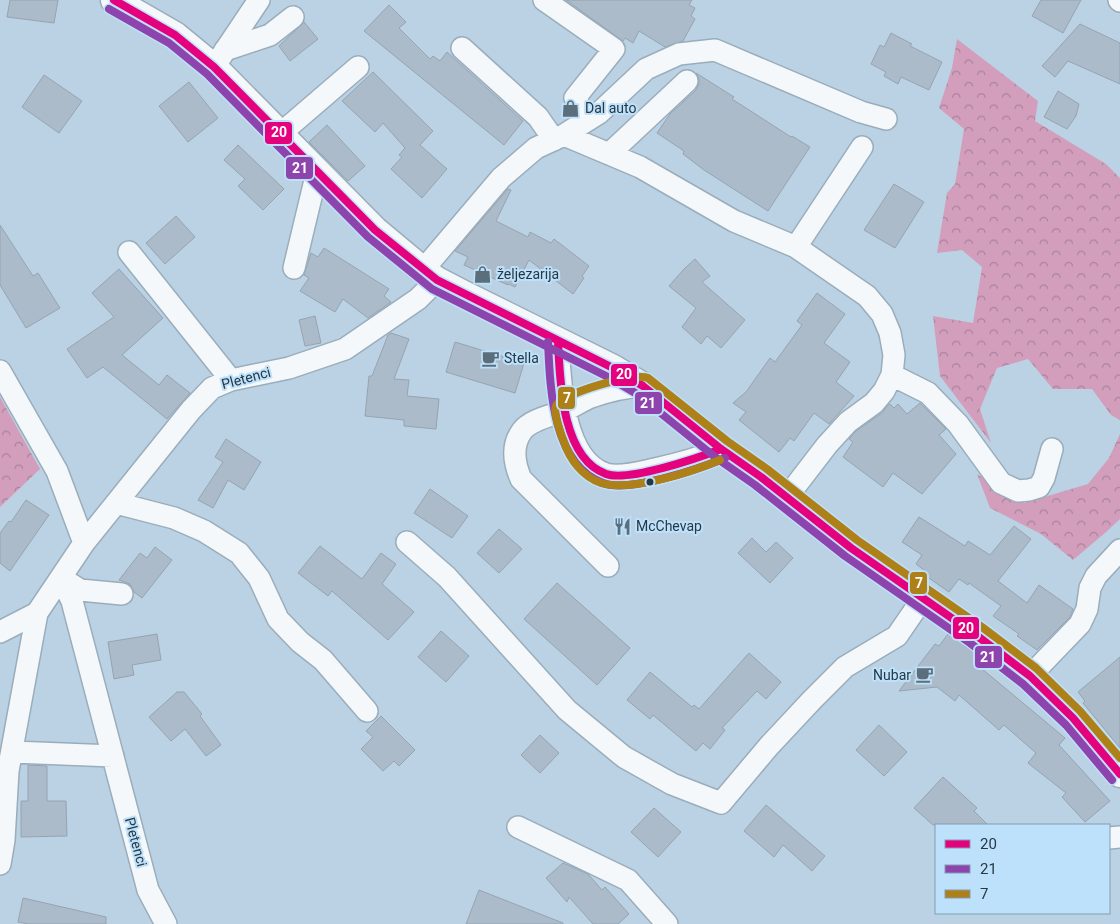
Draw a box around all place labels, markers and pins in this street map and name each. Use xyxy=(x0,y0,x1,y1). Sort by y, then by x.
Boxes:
shop icon: Dal auto xyxy=(561,98,581,118)
place label: Dal auto xyxy=(585,100,636,116)
shop icon: željezarija xyxy=(473,264,493,284)
place label: željezarija xyxy=(497,266,559,282)
cafe icon: Stella xyxy=(480,348,500,368)
place label: Stella xyxy=(504,350,539,366)
unlabelled marker xyxy=(645,477,655,487)
restaurant icon: McChevap xyxy=(612,516,632,536)
place label: McChevap xyxy=(636,518,702,534)
cafe icon: Nubar xyxy=(915,665,935,685)
place label: Nubar xyxy=(873,667,911,683)

